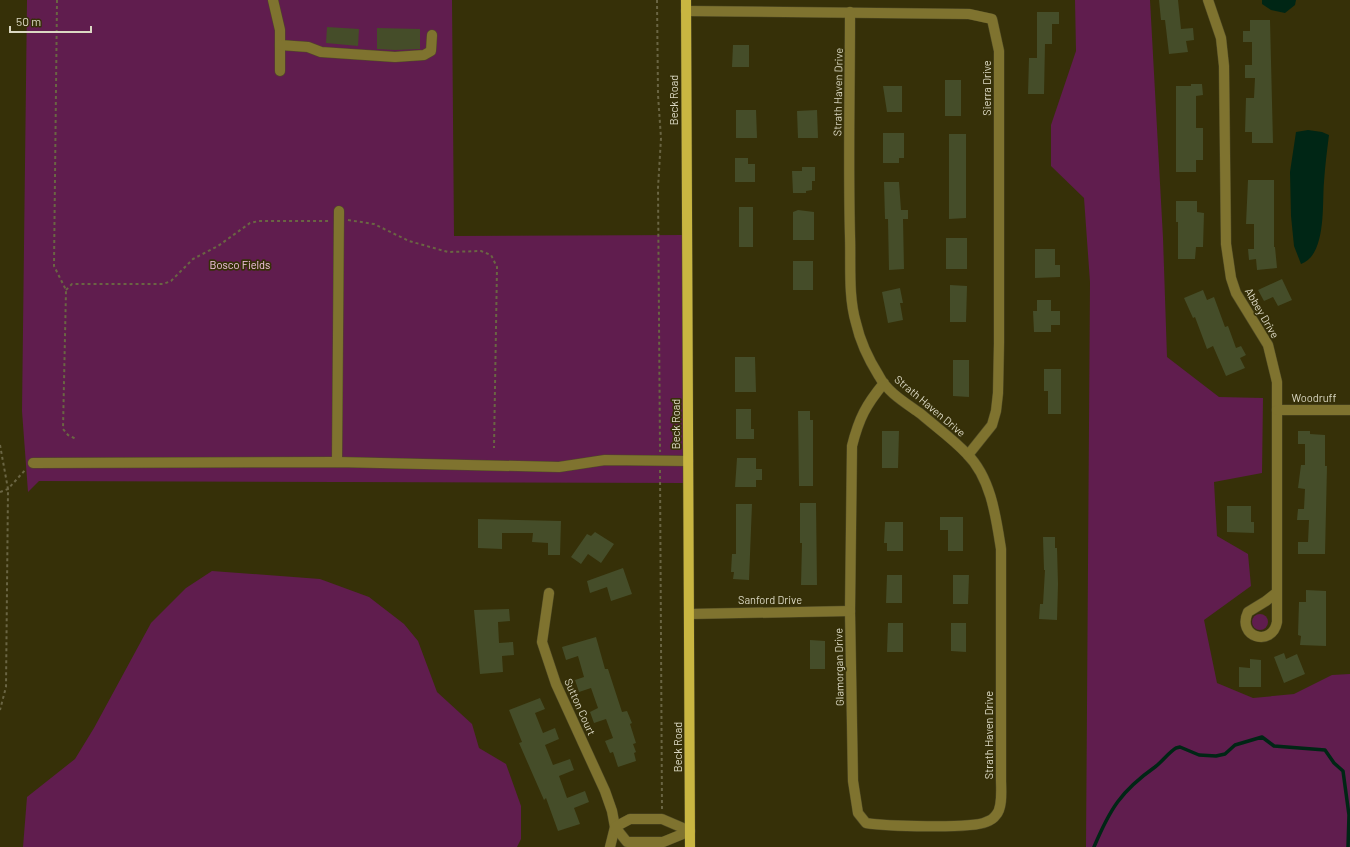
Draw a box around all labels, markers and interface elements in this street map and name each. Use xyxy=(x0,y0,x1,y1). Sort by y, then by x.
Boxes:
scale bar xyxy=(10,8,91,34)
text: 50 m xyxy=(16,14,41,28)
street label: Strath Haven Drive xyxy=(830,48,845,136)
street label: Sierra Drive xyxy=(980,60,993,116)
street label: Beck Road xyxy=(667,75,680,125)
park label: Bosco Fields xyxy=(210,258,270,271)
street label: Abbey Drive xyxy=(1243,285,1282,340)
street label: Strath Haven Drive xyxy=(892,372,968,439)
street label: Woodruff xyxy=(1292,391,1337,404)
street label: Beck Road xyxy=(669,399,682,449)
street label: Sanford Drive xyxy=(738,593,802,606)
street label: Glamorgan Drive xyxy=(831,628,846,706)
street label: Sutton Court xyxy=(562,676,599,737)
street label: Strath Haven Drive xyxy=(982,691,995,779)
street label: Beck Road xyxy=(671,722,684,772)

